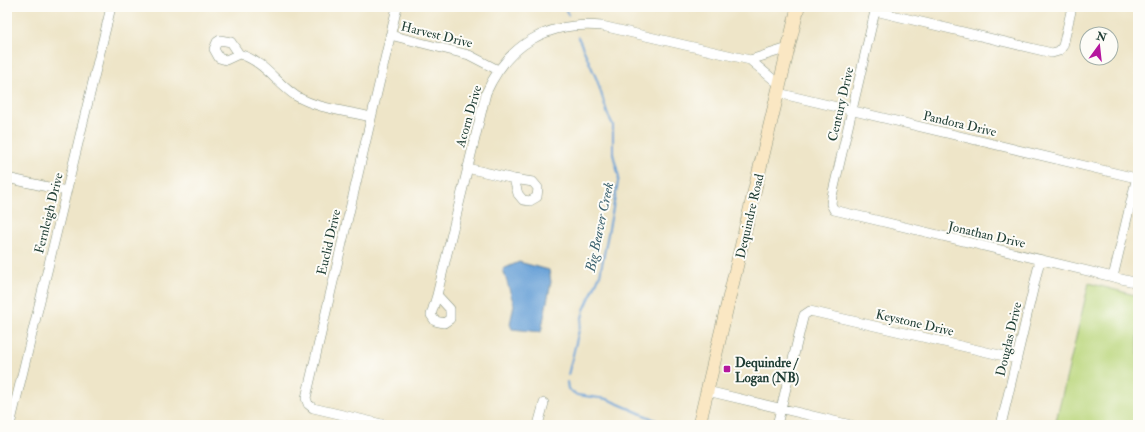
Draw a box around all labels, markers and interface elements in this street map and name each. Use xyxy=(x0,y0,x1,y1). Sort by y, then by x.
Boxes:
street label: Harvest Drive xyxy=(399,18,475,52)
north arrow xyxy=(1079,26,1119,66)
text: N xyxy=(1094,29,1109,45)
street label: Century Drive xyxy=(825,65,858,143)
street label: Acorn Drive xyxy=(452,83,486,150)
street label: Pandora Drive xyxy=(922,108,998,140)
street label: Fernleigh Drive xyxy=(31,171,67,255)
street label: Dequindre Road xyxy=(732,172,768,260)
water label: Big Beaver Creek xyxy=(581,181,617,274)
street label: Euclid Drive xyxy=(314,207,344,277)
street label: Jonathan Drive xyxy=(946,218,1028,252)
street label: Douglas Drive xyxy=(993,300,1025,378)
street label: Keystone Drive xyxy=(874,306,956,341)
place label: Dequindre / Logan (NB) xyxy=(735,355,799,387)
marker: Dequindre / Logan (NB) xyxy=(722,364,732,374)

